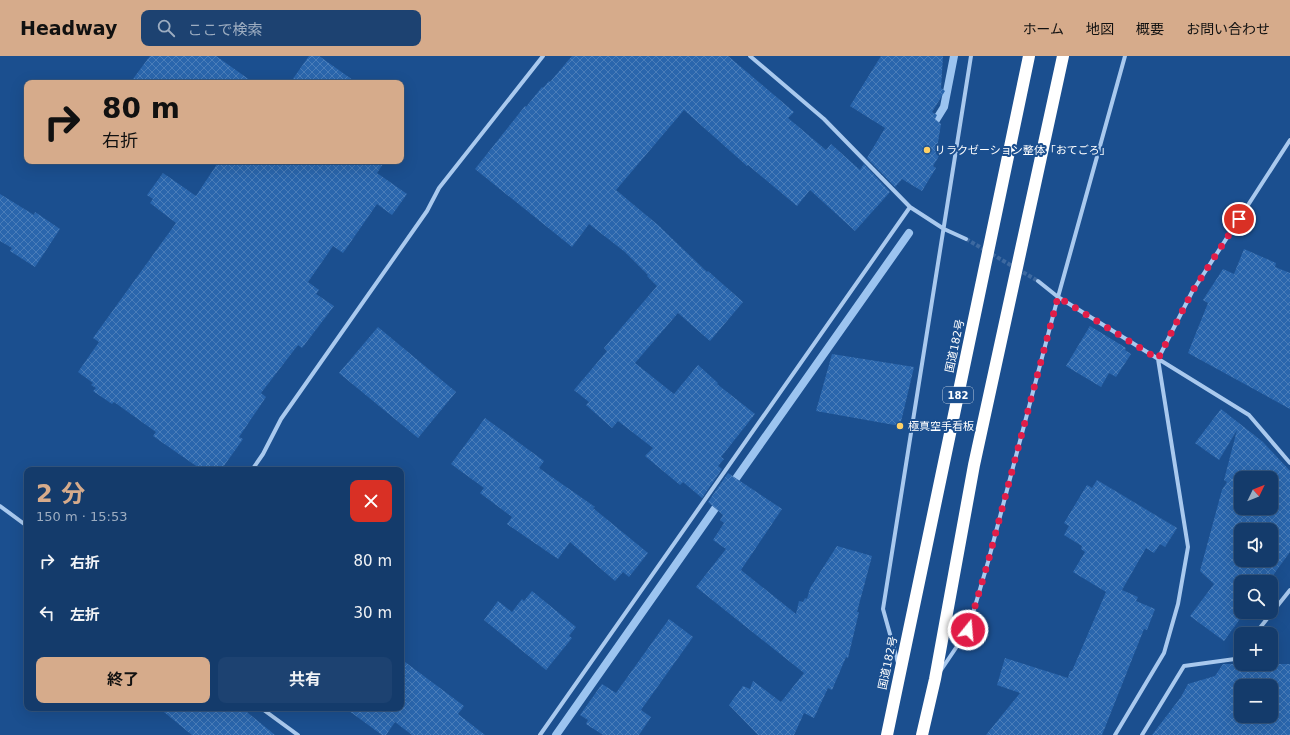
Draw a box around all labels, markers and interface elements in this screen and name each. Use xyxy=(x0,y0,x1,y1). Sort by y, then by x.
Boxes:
search box xyxy=(141,10,421,46)
text: Headway xyxy=(20,17,117,39)
icon: search xyxy=(155,17,177,39)
text: ここで検索 xyxy=(187,21,262,39)
text: ホーム xyxy=(1022,21,1064,37)
text: 地図 xyxy=(1086,21,1114,37)
text: 概要 xyxy=(1136,21,1164,37)
text: お問い合わせ xyxy=(1186,21,1270,37)
text: 80 m xyxy=(102,92,180,125)
icon: right xyxy=(36,96,88,148)
text: 右折 xyxy=(102,130,138,151)
place label: リラクゼーション整体「おてごろ」 xyxy=(935,144,1111,157)
marker: リラクゼーション整体「おてごろ」 xyxy=(922,145,932,155)
pin xyxy=(1222,202,1256,236)
icon: arrive xyxy=(1228,208,1250,230)
street label: 国道182号 xyxy=(943,318,967,374)
road number: 182 xyxy=(943,387,973,403)
place label: 極真空手看板 xyxy=(908,420,974,433)
marker: 極真空手看板 xyxy=(895,421,905,431)
north arrow xyxy=(1234,471,1278,515)
map controls xyxy=(1234,471,1278,723)
text: 2 分 xyxy=(36,480,85,508)
button: close xyxy=(350,480,392,522)
text: 150 m · 15:53 xyxy=(36,509,127,524)
button: sound xyxy=(1234,523,1278,567)
icon: right xyxy=(36,550,58,572)
text: 80 m xyxy=(354,552,392,570)
text: 右折 xyxy=(70,554,100,572)
button: search xyxy=(1234,575,1278,619)
icon: left xyxy=(36,602,58,624)
text: 30 m xyxy=(354,604,392,622)
text: 左折 xyxy=(70,606,100,624)
position arrow xyxy=(947,609,989,651)
button: + xyxy=(1234,627,1278,671)
street label: 国道182号 xyxy=(876,635,900,691)
button: 終了 xyxy=(36,657,210,703)
button: 共有 xyxy=(218,657,392,703)
button: − xyxy=(1234,679,1278,723)

